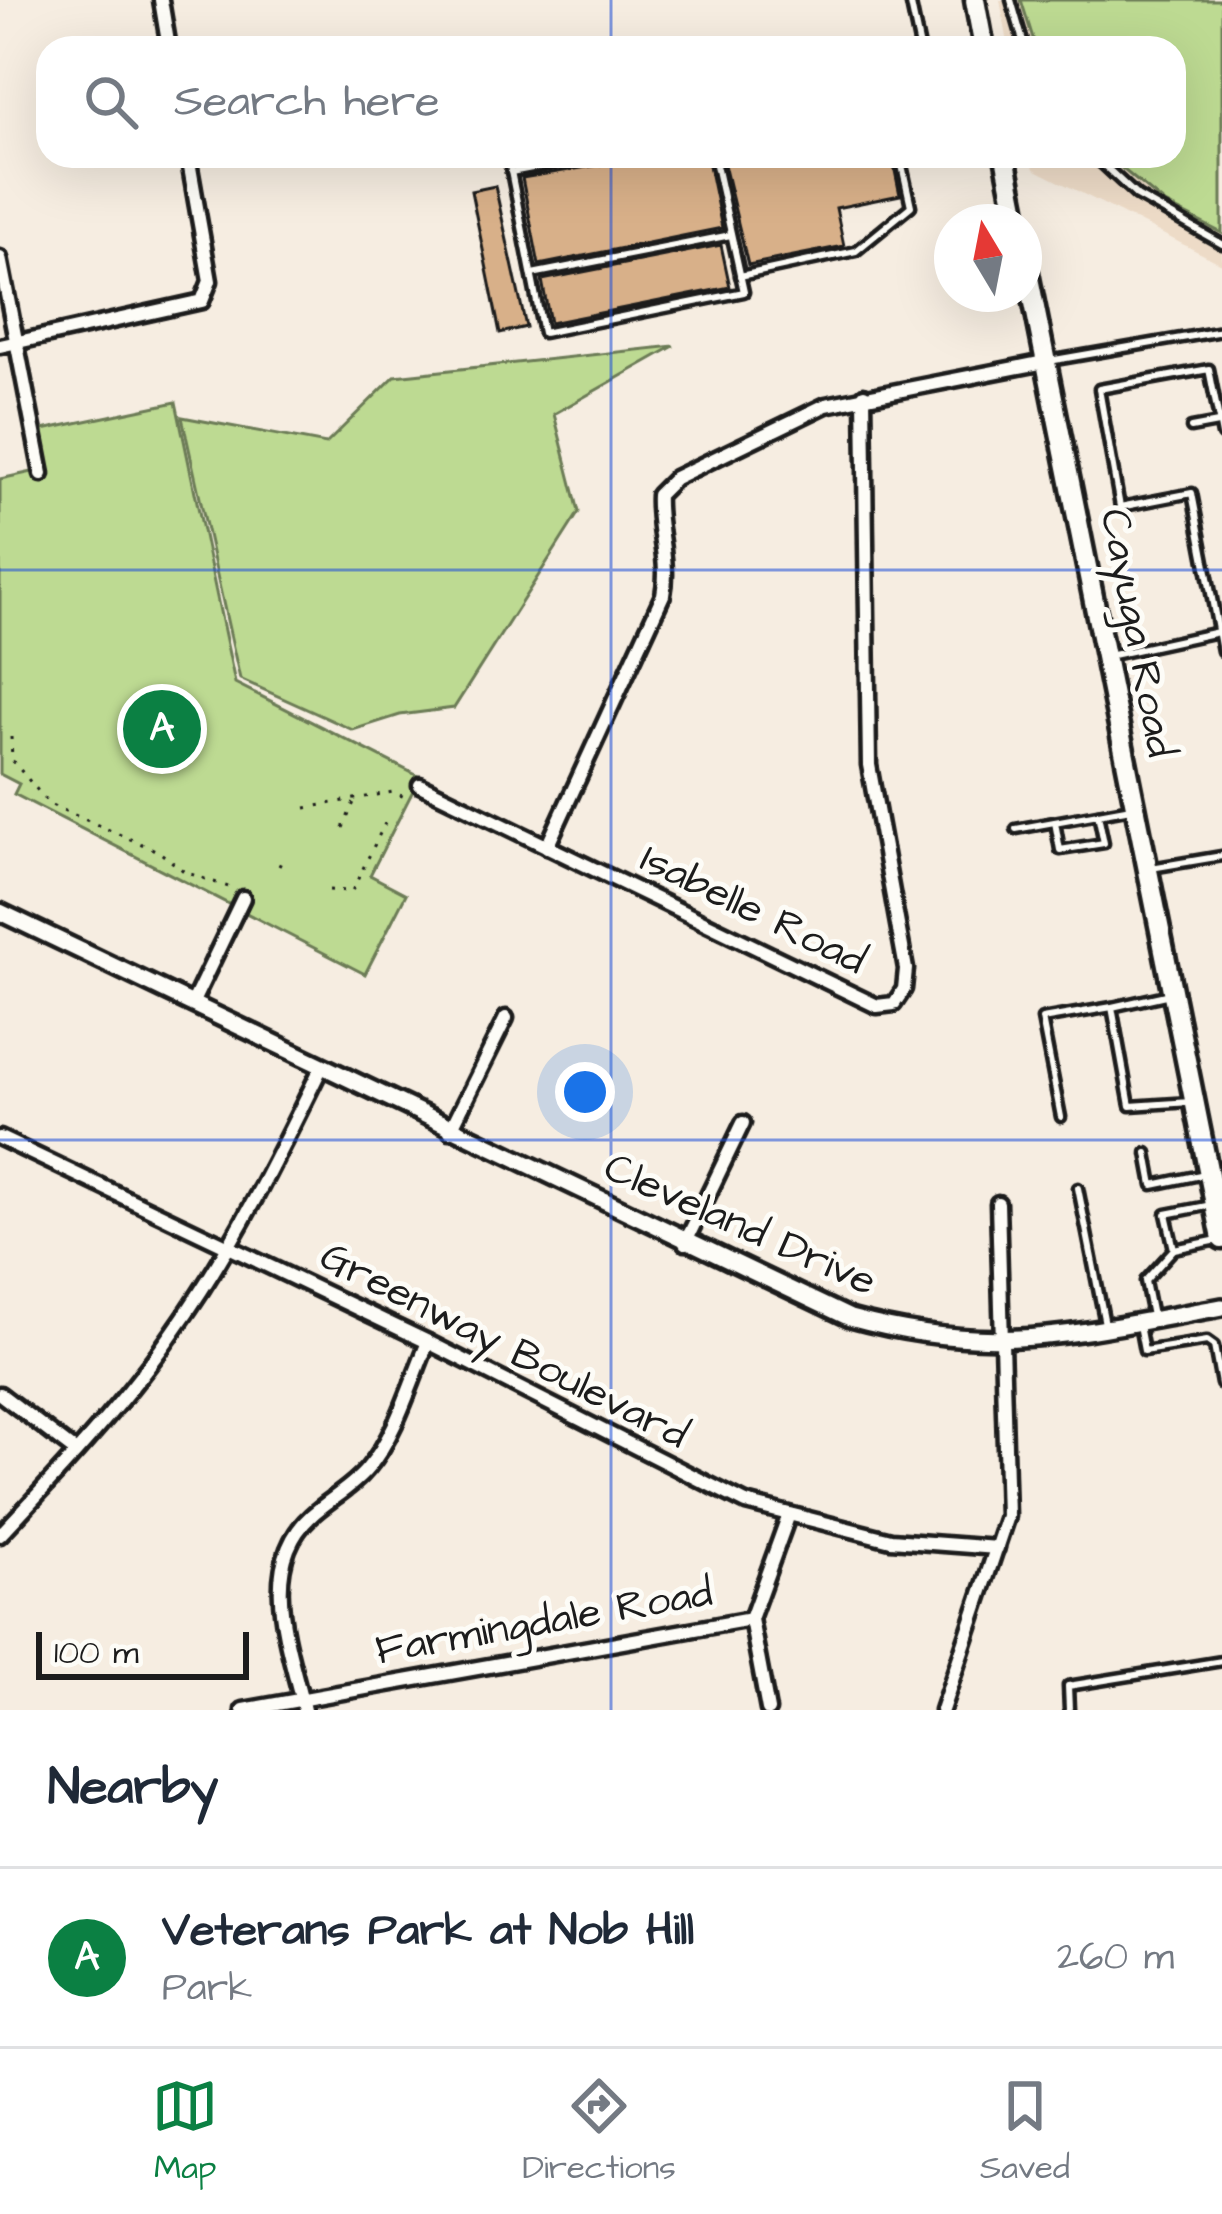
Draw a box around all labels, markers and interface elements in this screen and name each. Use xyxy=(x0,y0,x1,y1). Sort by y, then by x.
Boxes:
search box xyxy=(36,36,1186,168)
icon: search xyxy=(78,69,144,135)
text: Search here xyxy=(174,71,440,133)
north arrow xyxy=(934,204,1042,312)
street label: Cayuga Road xyxy=(1084,504,1189,762)
pin: A xyxy=(123,684,201,774)
street label: Isabelle Road xyxy=(630,830,876,990)
your location xyxy=(555,1062,615,1122)
street label: Cleveland Drive xyxy=(595,1139,885,1311)
street label: Greenway Boulevard xyxy=(310,1228,698,1465)
street label: Farmingdale Road xyxy=(371,1564,717,1680)
scale bar xyxy=(36,1626,249,1679)
text: 100 m xyxy=(54,1630,139,1676)
text: Nearby xyxy=(48,1753,218,1824)
text: Veterans Park at Nob Hill xyxy=(162,1900,694,1962)
text: A xyxy=(75,1931,99,1985)
text: 260 m xyxy=(1057,1931,1174,1985)
text: Park xyxy=(162,1962,252,2016)
tab: Map xyxy=(152,2073,218,2191)
tab: Directions xyxy=(522,2073,676,2191)
tab: Saved xyxy=(980,2073,1070,2191)

